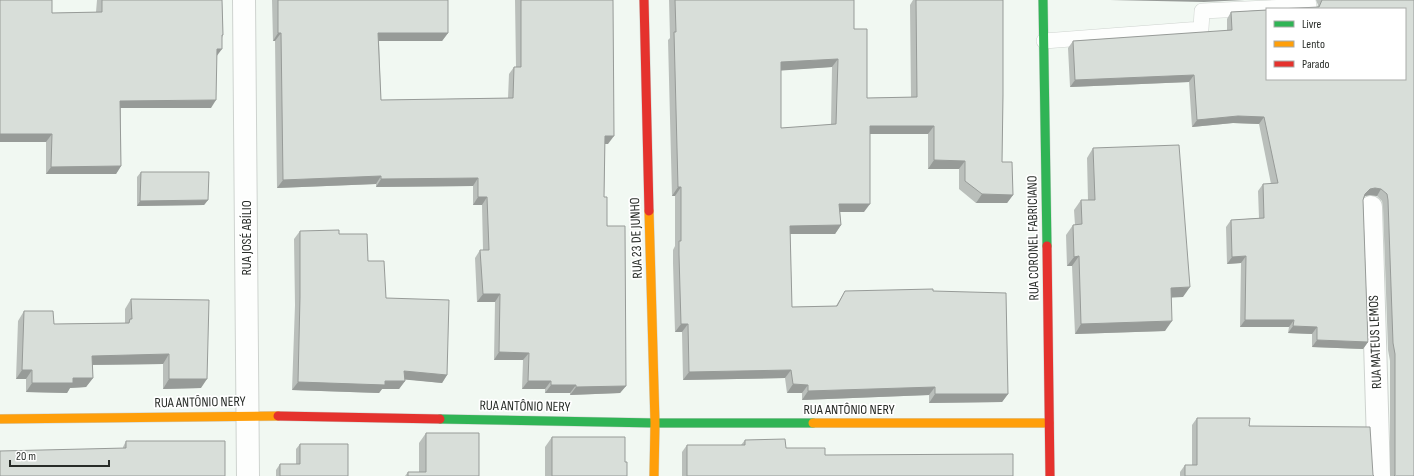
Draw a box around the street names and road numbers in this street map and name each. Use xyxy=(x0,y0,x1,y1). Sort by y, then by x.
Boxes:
street label: RUA CORONEL FABRICIANO xyxy=(1023,175,1043,301)
street label: RUA 23 DE JUNHO xyxy=(626,197,646,279)
street label: RUA JOSÉ ABÍLIO xyxy=(238,200,255,276)
street label: RUA MATEUS LEMOS xyxy=(1365,295,1385,389)
street label: RUA ANTÔNIO NERY xyxy=(154,393,246,411)
street label: RUA ANTÔNIO NERY xyxy=(479,397,571,415)
street label: RUA ANTÔNIO NERY xyxy=(803,401,895,418)

